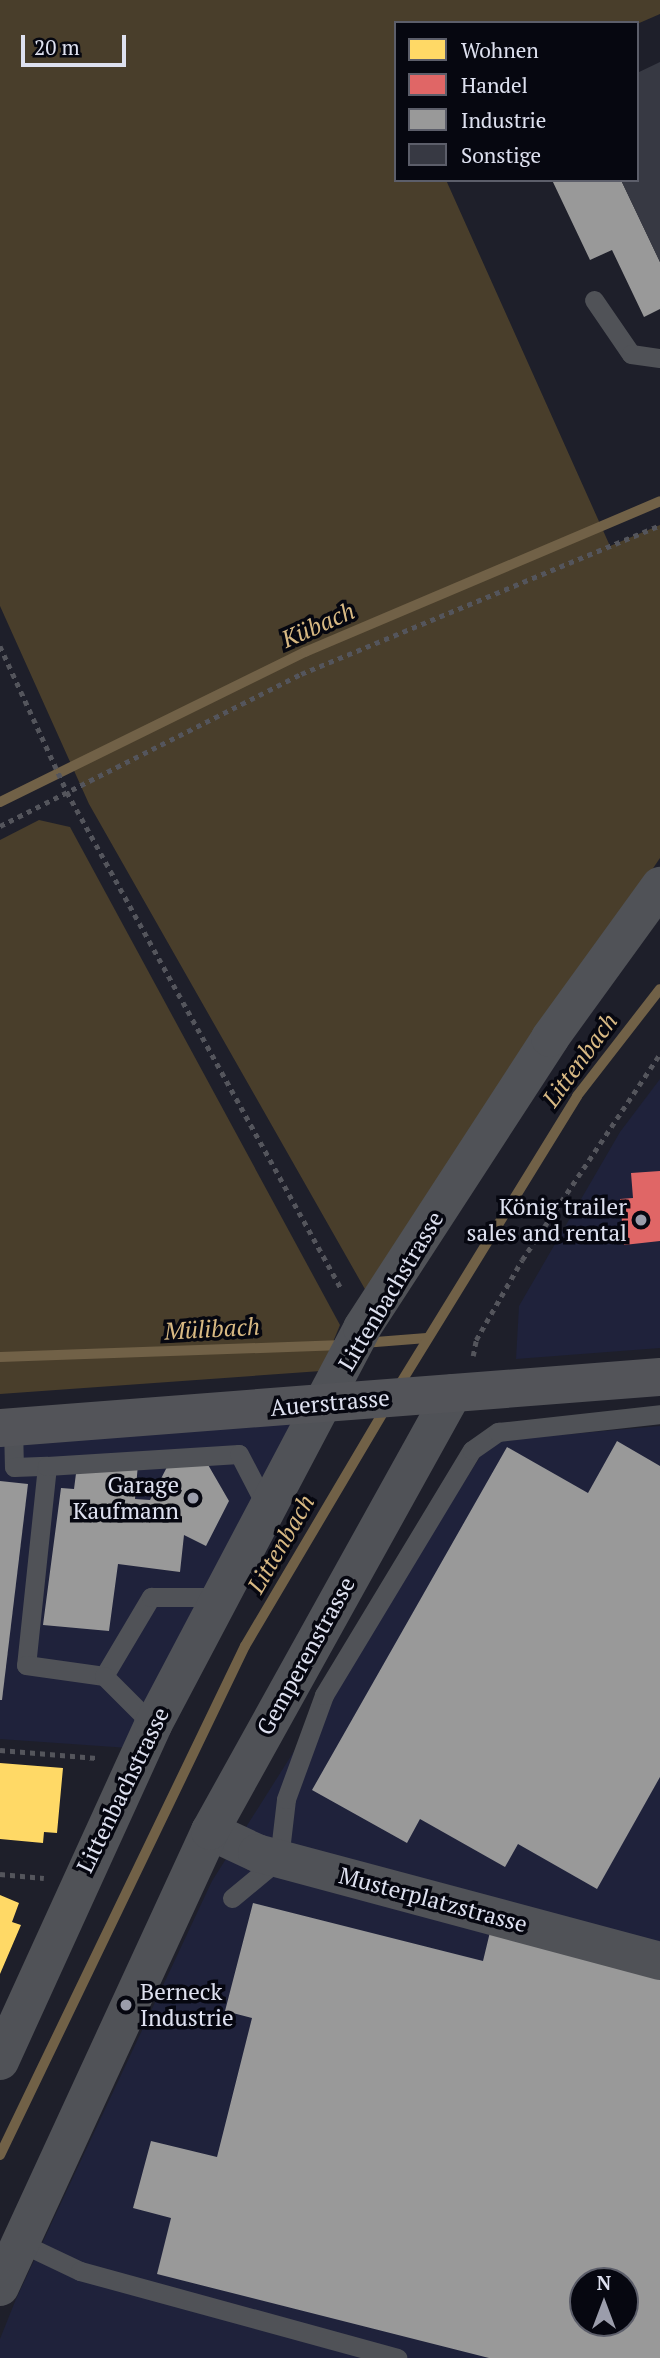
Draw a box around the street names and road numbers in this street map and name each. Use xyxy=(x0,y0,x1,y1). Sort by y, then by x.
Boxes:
street label: Littenbachstrasse xyxy=(333,1206,449,1376)
street label: Auerstrasse xyxy=(269,1384,391,1422)
street label: Gemperenstrasse xyxy=(251,1572,361,1740)
street label: Littenbachstrasse xyxy=(71,1703,175,1877)
street label: Musterplatzstrasse xyxy=(336,1862,530,1938)

